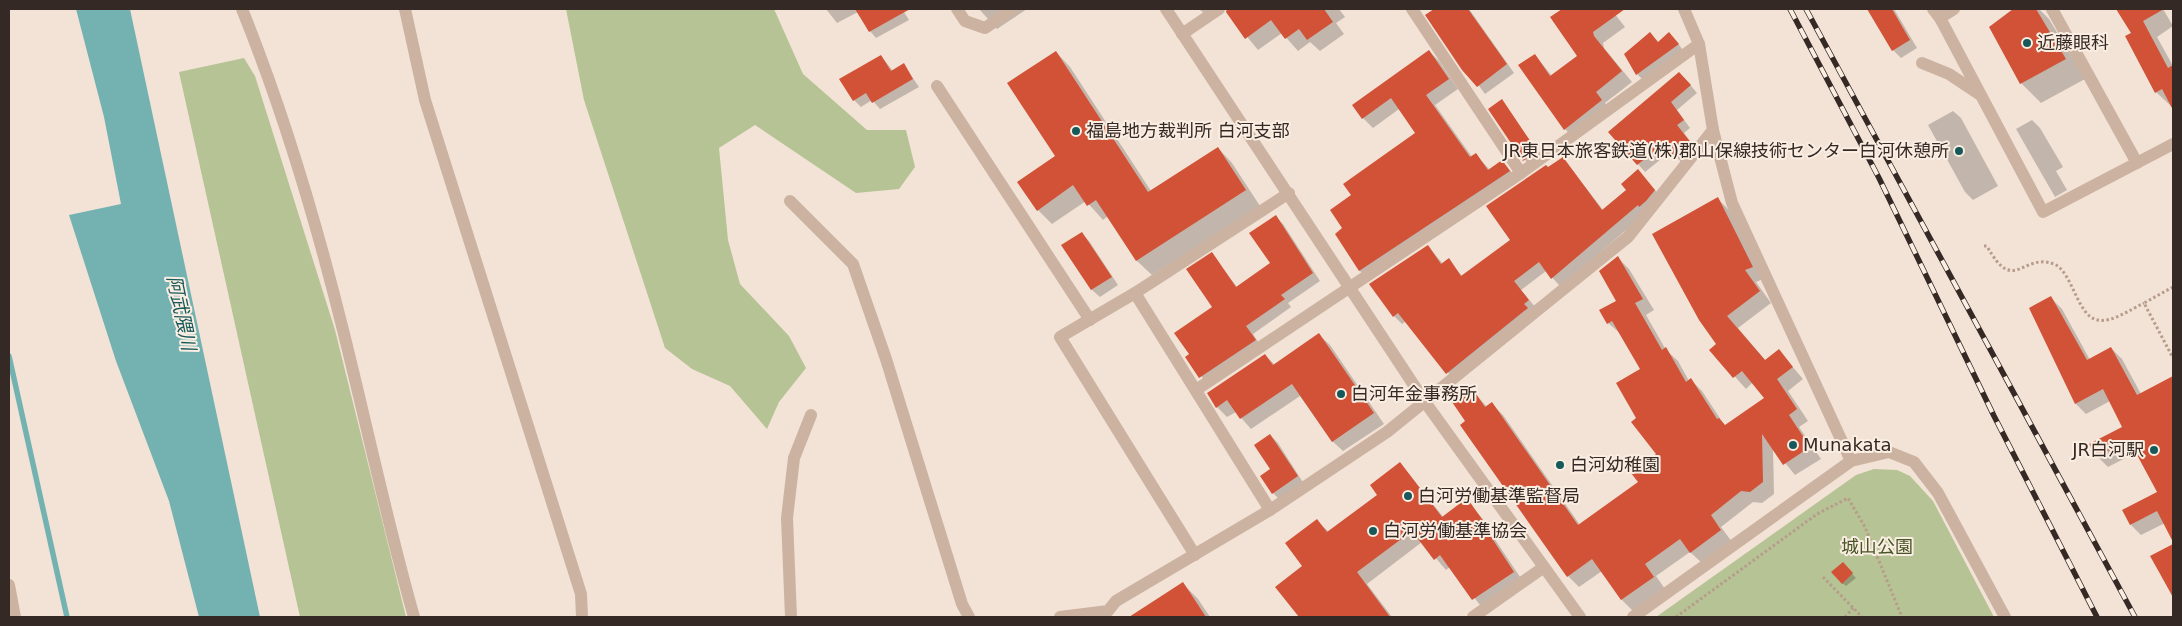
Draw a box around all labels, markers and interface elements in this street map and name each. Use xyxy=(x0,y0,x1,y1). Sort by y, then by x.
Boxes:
place label: 近藤眼科 xyxy=(2037,32,2109,53)
marker: 近藤眼科 xyxy=(2021,37,2033,49)
place label: 福島地方裁判所 白河支部 xyxy=(1086,120,1290,141)
marker: 福島地方裁判所 白河支部 xyxy=(1070,125,1082,137)
place label: JR東日本旅客鉄道(株)郡山保線技術センター白河休憩所 xyxy=(1502,140,1949,161)
marker: JR東日本旅客鉄道(株)郡山保線技術センター白河休憩所 xyxy=(1953,145,1965,157)
water label: 阿武隈川 xyxy=(163,274,201,354)
place label: 白河年金事務所 xyxy=(1351,383,1477,404)
marker: 白河年金事務所 xyxy=(1335,388,1347,400)
place label: Munakata xyxy=(1803,434,1892,455)
marker: Munakata xyxy=(1787,439,1799,451)
place label: JR白河駅 xyxy=(2071,439,2144,460)
marker: JR白河駅 xyxy=(2148,444,2160,456)
place label: 白河幼稚園 xyxy=(1570,454,1660,475)
marker: 白河幼稚園 xyxy=(1554,459,1566,471)
place label: 白河労働基準監督局 xyxy=(1418,485,1580,506)
marker: 白河労働基準監督局 xyxy=(1402,490,1414,502)
place label: 白河労働基準協会 xyxy=(1383,520,1527,541)
marker: 白河労働基準協会 xyxy=(1367,525,1379,537)
park label: 城山公園 xyxy=(1841,536,1913,557)

